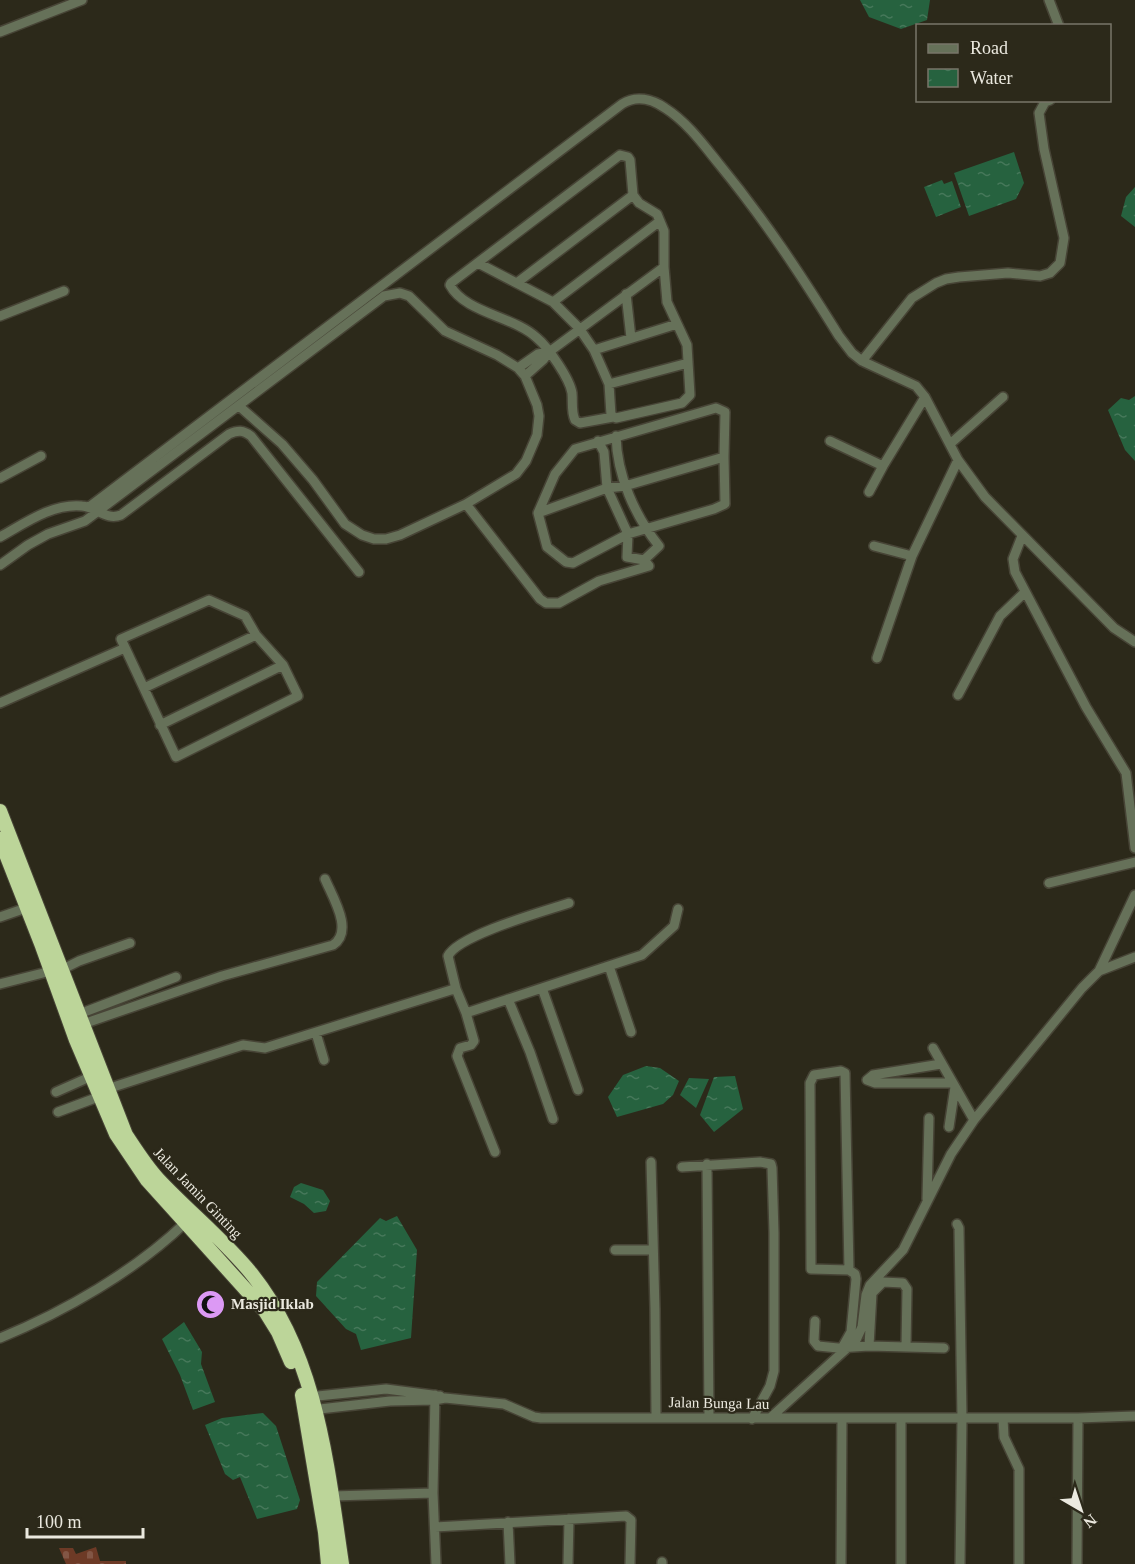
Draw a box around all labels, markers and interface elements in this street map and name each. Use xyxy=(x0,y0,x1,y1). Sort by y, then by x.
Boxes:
legend xyxy=(916,24,1111,102)
text: Road xyxy=(970,38,1008,58)
text: Water xyxy=(970,68,1013,88)
street label: Jalan Jamin Ginting xyxy=(151,1144,246,1242)
mosque icon: Masjid Iklab xyxy=(194,1288,226,1320)
place label: Masjid Iklab xyxy=(231,1296,314,1312)
street label: Jalan Bunga Lau xyxy=(668,1394,770,1412)
north arrow xyxy=(1051,1480,1111,1540)
scale bar xyxy=(27,1501,142,1539)
text: N xyxy=(1080,1511,1100,1532)
text: 100 m xyxy=(36,1512,82,1532)

